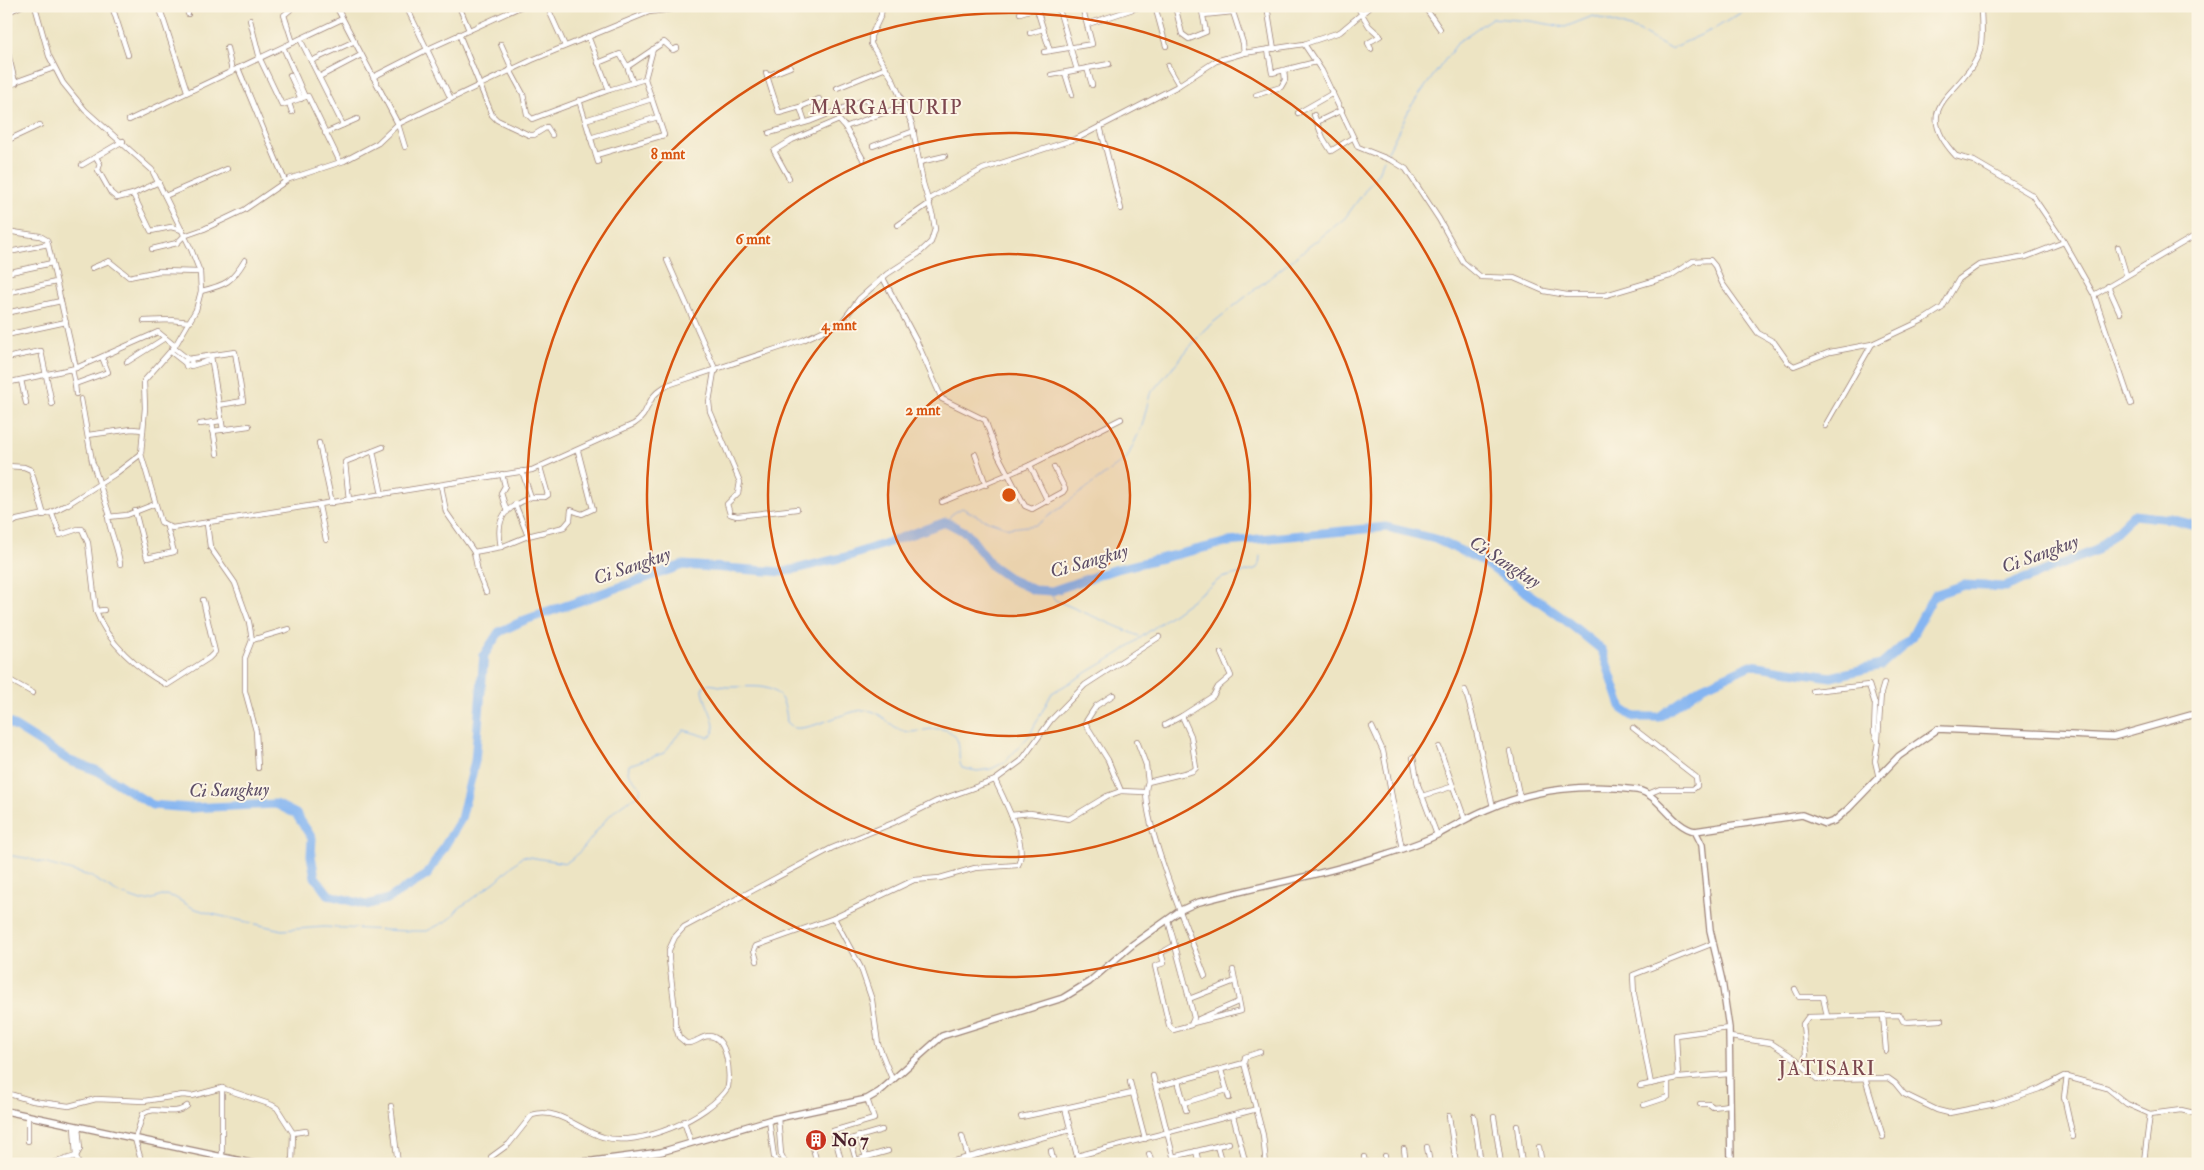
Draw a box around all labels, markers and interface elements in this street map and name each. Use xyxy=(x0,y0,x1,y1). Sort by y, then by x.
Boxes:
district label: MARGAHURIP xyxy=(810,95,962,120)
text: 8 mnt xyxy=(651,145,685,164)
text: 6 mnt xyxy=(736,230,771,249)
text: 4 mnt xyxy=(820,316,857,335)
text: 2 mnt xyxy=(906,401,941,420)
centre of rings xyxy=(1000,486,1018,504)
water label: Ci Sangkuy xyxy=(1998,529,2082,579)
water label: Ci Sangkuy xyxy=(1465,530,1546,594)
water label: Ci Sangkuy xyxy=(1047,538,1131,584)
water label: Ci Sangkuy xyxy=(590,541,674,590)
water label: Ci Sangkuy xyxy=(189,777,270,803)
district label: JATISARI xyxy=(1777,1056,1876,1081)
building icon: No 7 xyxy=(804,1128,828,1152)
place label: No 7 xyxy=(831,1129,869,1152)

